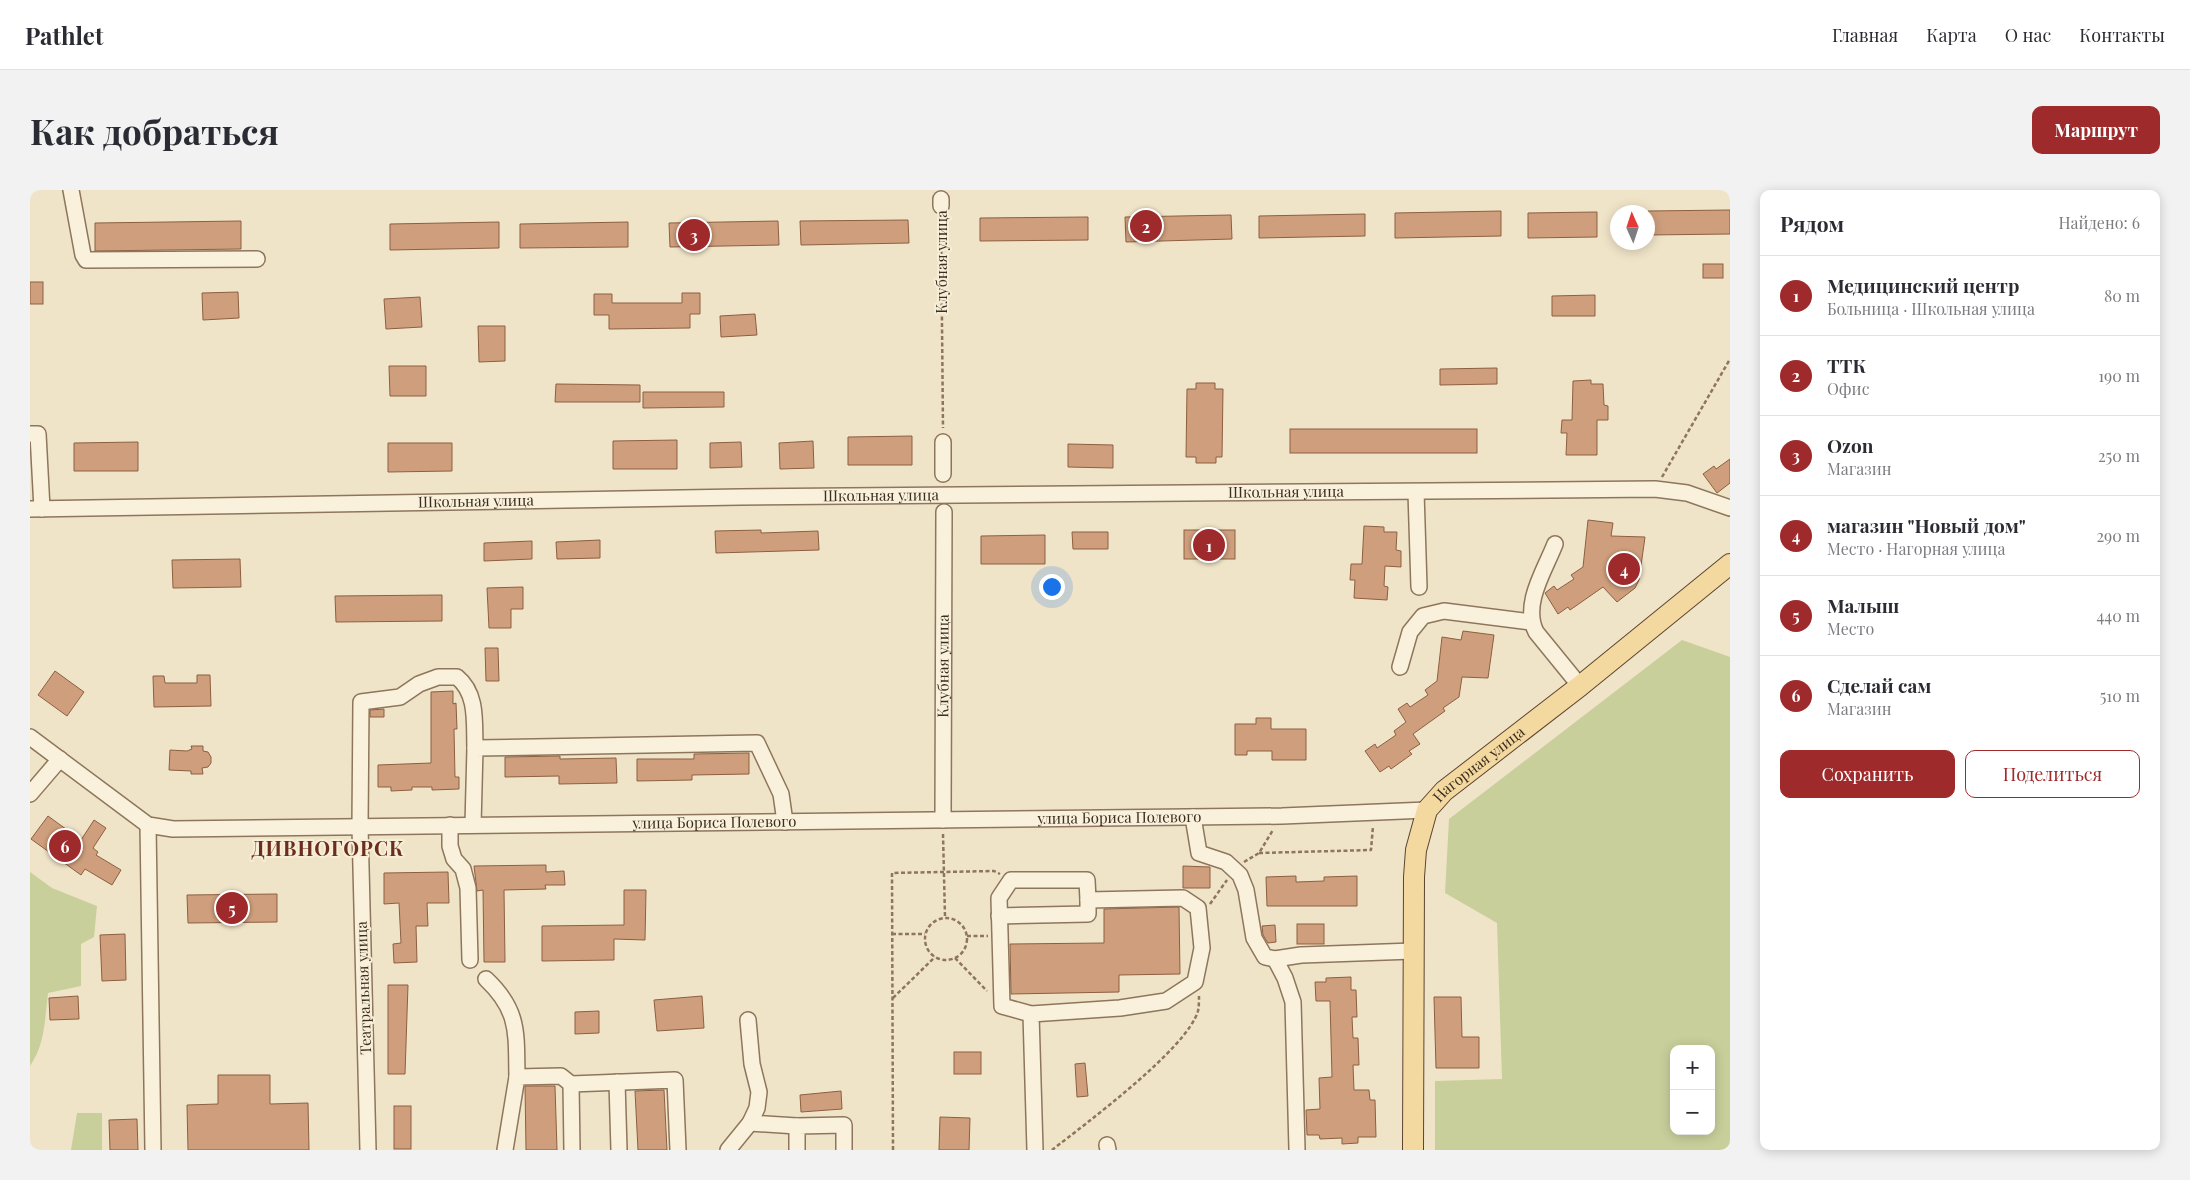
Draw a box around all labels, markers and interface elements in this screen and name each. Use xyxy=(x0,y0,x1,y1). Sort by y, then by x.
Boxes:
text: Pathlet xyxy=(25,19,103,51)
text: Главная xyxy=(1832,23,1898,47)
text: Карта xyxy=(1926,23,1977,47)
text: О нас xyxy=(2005,23,2051,47)
text: Контакты xyxy=(2079,23,2165,47)
button: Маршрут xyxy=(2032,106,2160,154)
text: Как добраться xyxy=(30,107,279,154)
north arrow xyxy=(1610,205,1655,250)
pin: 2 xyxy=(1130,207,1162,245)
text: Рядом xyxy=(1780,209,1844,237)
street label: Клубная улица xyxy=(931,210,951,314)
text: Найдено: 6 xyxy=(2058,212,2140,233)
pin: 3 xyxy=(678,216,710,254)
text: Медицинский центр xyxy=(1827,272,2019,298)
text: 1 xyxy=(1793,285,1799,306)
text: 80 m xyxy=(2104,285,2140,306)
text: Больница · Школьная улица xyxy=(1827,298,2035,319)
text: ТТК xyxy=(1827,352,1866,378)
text: 2 xyxy=(1792,365,1800,386)
text: 190 m xyxy=(2098,365,2140,386)
text: Офис xyxy=(1827,378,1869,399)
text: Ozon xyxy=(1827,432,1873,458)
text: 3 xyxy=(1792,445,1800,466)
text: 250 m xyxy=(2098,445,2140,466)
text: Магазин xyxy=(1827,458,1892,479)
street label: Школьная улица xyxy=(1228,481,1344,502)
street label: Школьная улица xyxy=(823,484,939,505)
street label: Школьная улица xyxy=(418,489,535,511)
text: магазин "Новый дом" xyxy=(1827,512,2026,538)
text: 4 xyxy=(1792,525,1800,546)
text: 290 m xyxy=(2096,525,2140,546)
pin: 1 xyxy=(1193,526,1225,564)
text: Место · Нагорная улица xyxy=(1827,538,2005,559)
pin: 4 xyxy=(1608,550,1640,588)
your location xyxy=(1039,574,1065,600)
text: Малыш xyxy=(1827,592,1899,618)
text: 5 xyxy=(1792,605,1800,626)
text: 440 m xyxy=(2096,605,2140,626)
street label: Клубная улица xyxy=(932,614,953,718)
text: Место xyxy=(1827,618,1874,639)
text: Сделай сам xyxy=(1827,672,1931,698)
text: 6 xyxy=(1792,685,1800,706)
text: 510 m xyxy=(2100,685,2140,706)
text: Магазин xyxy=(1827,698,1892,719)
street label: Нагорная улица xyxy=(1428,721,1529,806)
button: Сохранить xyxy=(1780,750,1955,798)
button: Поделиться xyxy=(1965,750,2140,798)
street label: улица Бориса Полевого xyxy=(1036,806,1202,828)
street label: улица Бориса Полевого xyxy=(631,811,797,833)
pin: 6 xyxy=(49,827,81,865)
district label: ДИВНОГОРСК xyxy=(252,834,404,861)
pin: 5 xyxy=(216,889,248,927)
street label: Театральная улица xyxy=(351,920,375,1055)
map controls xyxy=(1670,1045,1715,1135)
button: + xyxy=(1670,1045,1715,1090)
button: − xyxy=(1670,1090,1715,1135)

